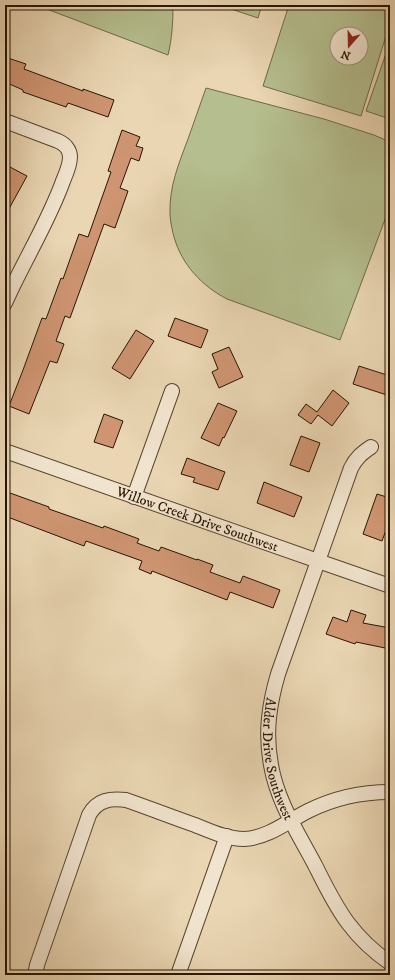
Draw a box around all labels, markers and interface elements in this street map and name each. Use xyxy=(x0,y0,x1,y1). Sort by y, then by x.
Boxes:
north arrow xyxy=(329,26,369,66)
text: N xyxy=(339,46,353,63)
street label: Willow Creek Drive Southwest xyxy=(113,483,281,556)
street label: Alder Drive Southwest xyxy=(258,696,297,824)

